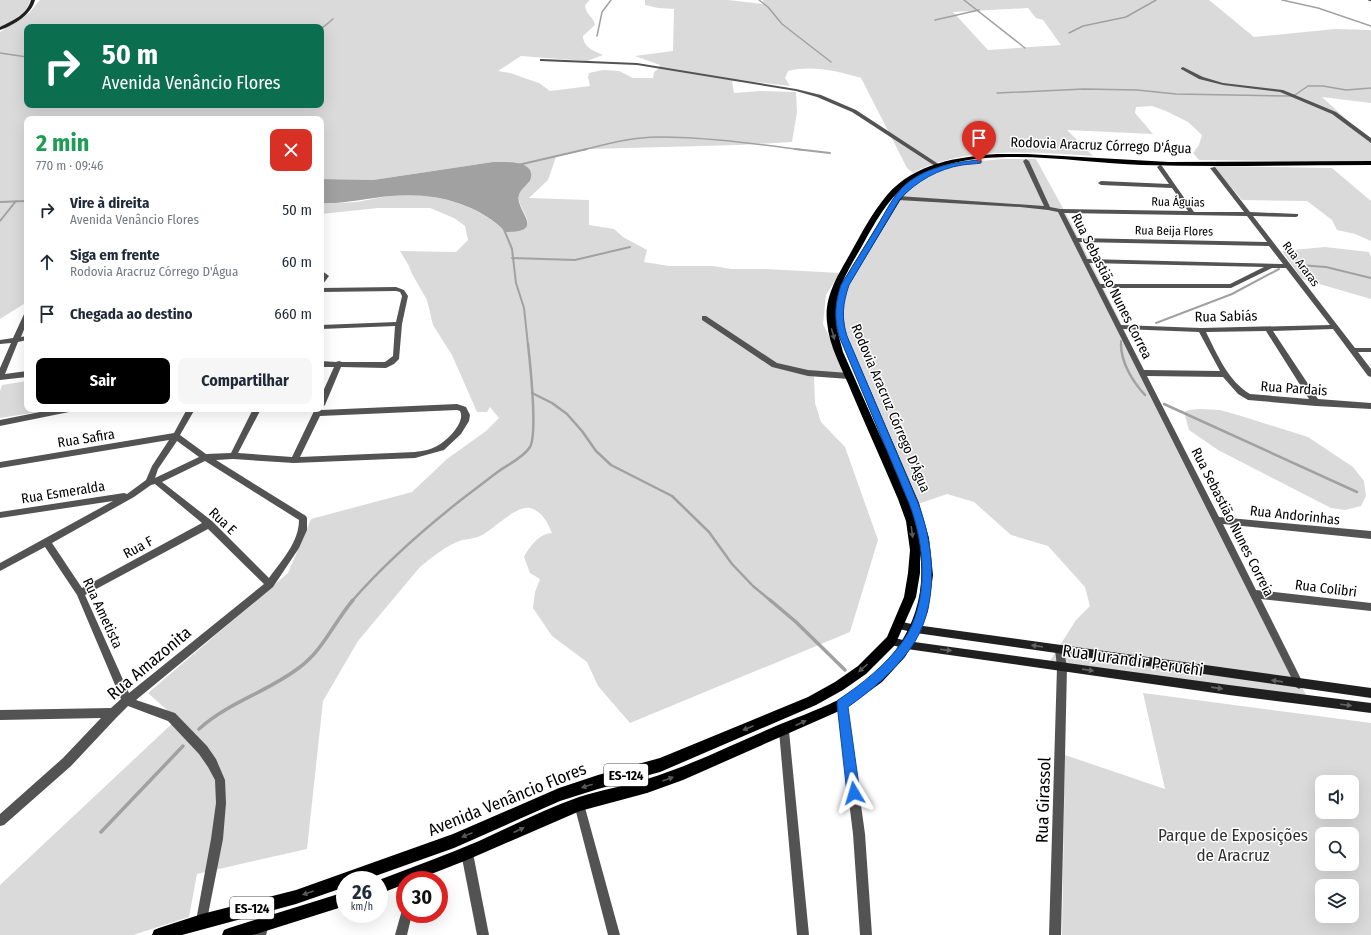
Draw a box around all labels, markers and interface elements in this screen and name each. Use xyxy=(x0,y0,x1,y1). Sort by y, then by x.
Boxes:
text: 50 m xyxy=(102,38,158,71)
icon: right xyxy=(36,40,88,92)
text: Avenida Venâncio Flores xyxy=(102,72,281,94)
pin xyxy=(962,121,996,162)
icon: arrive xyxy=(968,127,990,149)
text: 2 min xyxy=(36,129,89,157)
button: close xyxy=(270,129,312,171)
street label: Rodovia Aracruz Córrego D'Água xyxy=(1010,133,1192,157)
text: 770 m · 09:46 xyxy=(36,158,104,173)
text: Vire à direita xyxy=(70,194,149,212)
street label: Rua Águias xyxy=(1151,194,1205,209)
icon: right xyxy=(36,199,58,221)
text: 50 m xyxy=(282,201,312,219)
street label: Rua Sebastião Nunes Correa xyxy=(1067,211,1156,362)
text: Avenida Venâncio Flores xyxy=(70,212,199,227)
street label: Rua Beija Flores xyxy=(1135,223,1213,239)
street label: Rua Araras xyxy=(1280,239,1322,289)
text: Siga em frente xyxy=(70,246,160,264)
icon: ahead xyxy=(36,251,58,273)
text: 60 m xyxy=(282,253,312,271)
text: Rodovia Aracruz Córrego D'Água xyxy=(70,264,238,279)
icon: arrive xyxy=(36,303,58,325)
text: Chegada ao destino xyxy=(70,305,192,323)
text: 660 m xyxy=(274,305,312,323)
street label: Rua Sabiás xyxy=(1195,307,1257,326)
street label: Rodovia Aracruz Córrego D'Água xyxy=(847,321,935,495)
one-way arrow xyxy=(830,329,836,341)
button: Sair xyxy=(36,358,170,404)
button: Compartilhar xyxy=(178,358,312,404)
street label: Rua Pardais xyxy=(1260,378,1328,399)
street label: Rua Safira xyxy=(56,426,116,451)
street label: Rua Sebastião Nunes Correia xyxy=(1188,445,1278,600)
street label: Rua Esmeralda xyxy=(20,477,106,507)
street label: Rua Andorinhas xyxy=(1249,502,1341,529)
street label: Rua E xyxy=(205,504,240,539)
one-way arrow xyxy=(909,526,916,538)
street label: Rua F xyxy=(120,533,156,562)
street label: Rua Ametista xyxy=(79,575,126,651)
street label: Rua Colibri xyxy=(1294,576,1358,601)
street label: Rua Amazonita xyxy=(103,622,196,705)
street label: Rua Jurandir Peruchi xyxy=(1061,640,1205,681)
one-way arrow xyxy=(1031,643,1043,649)
one-way arrow xyxy=(940,647,952,653)
one-way arrow xyxy=(858,664,868,673)
one-way arrow xyxy=(1082,667,1094,673)
one-way arrow xyxy=(1271,678,1283,684)
one-way arrow xyxy=(1211,685,1223,691)
one-way arrow xyxy=(1340,702,1352,708)
one-way arrow xyxy=(795,720,806,726)
one-way arrow xyxy=(743,725,754,731)
street label: Rua Girassol xyxy=(1032,756,1056,843)
street label: Avenida Venâncio Flores xyxy=(425,758,589,841)
road number: ES-124 xyxy=(604,764,648,786)
position arrow xyxy=(833,772,875,814)
one-way arrow xyxy=(662,775,674,781)
map controls xyxy=(1315,775,1359,923)
button: sound xyxy=(1315,775,1359,819)
one-way arrow xyxy=(580,783,592,789)
park label: Parque de Exposições de Aracruz xyxy=(1158,825,1308,866)
one-way arrow xyxy=(513,827,525,833)
button: search xyxy=(1315,827,1359,871)
one-way arrow xyxy=(460,833,472,839)
speed limit sign: 30 xyxy=(396,871,448,923)
button: layers xyxy=(1315,879,1359,923)
text: 26 xyxy=(352,880,372,904)
one-way arrow xyxy=(302,890,314,896)
road number: ES-124 xyxy=(230,897,274,919)
text: km/h xyxy=(351,901,373,913)

